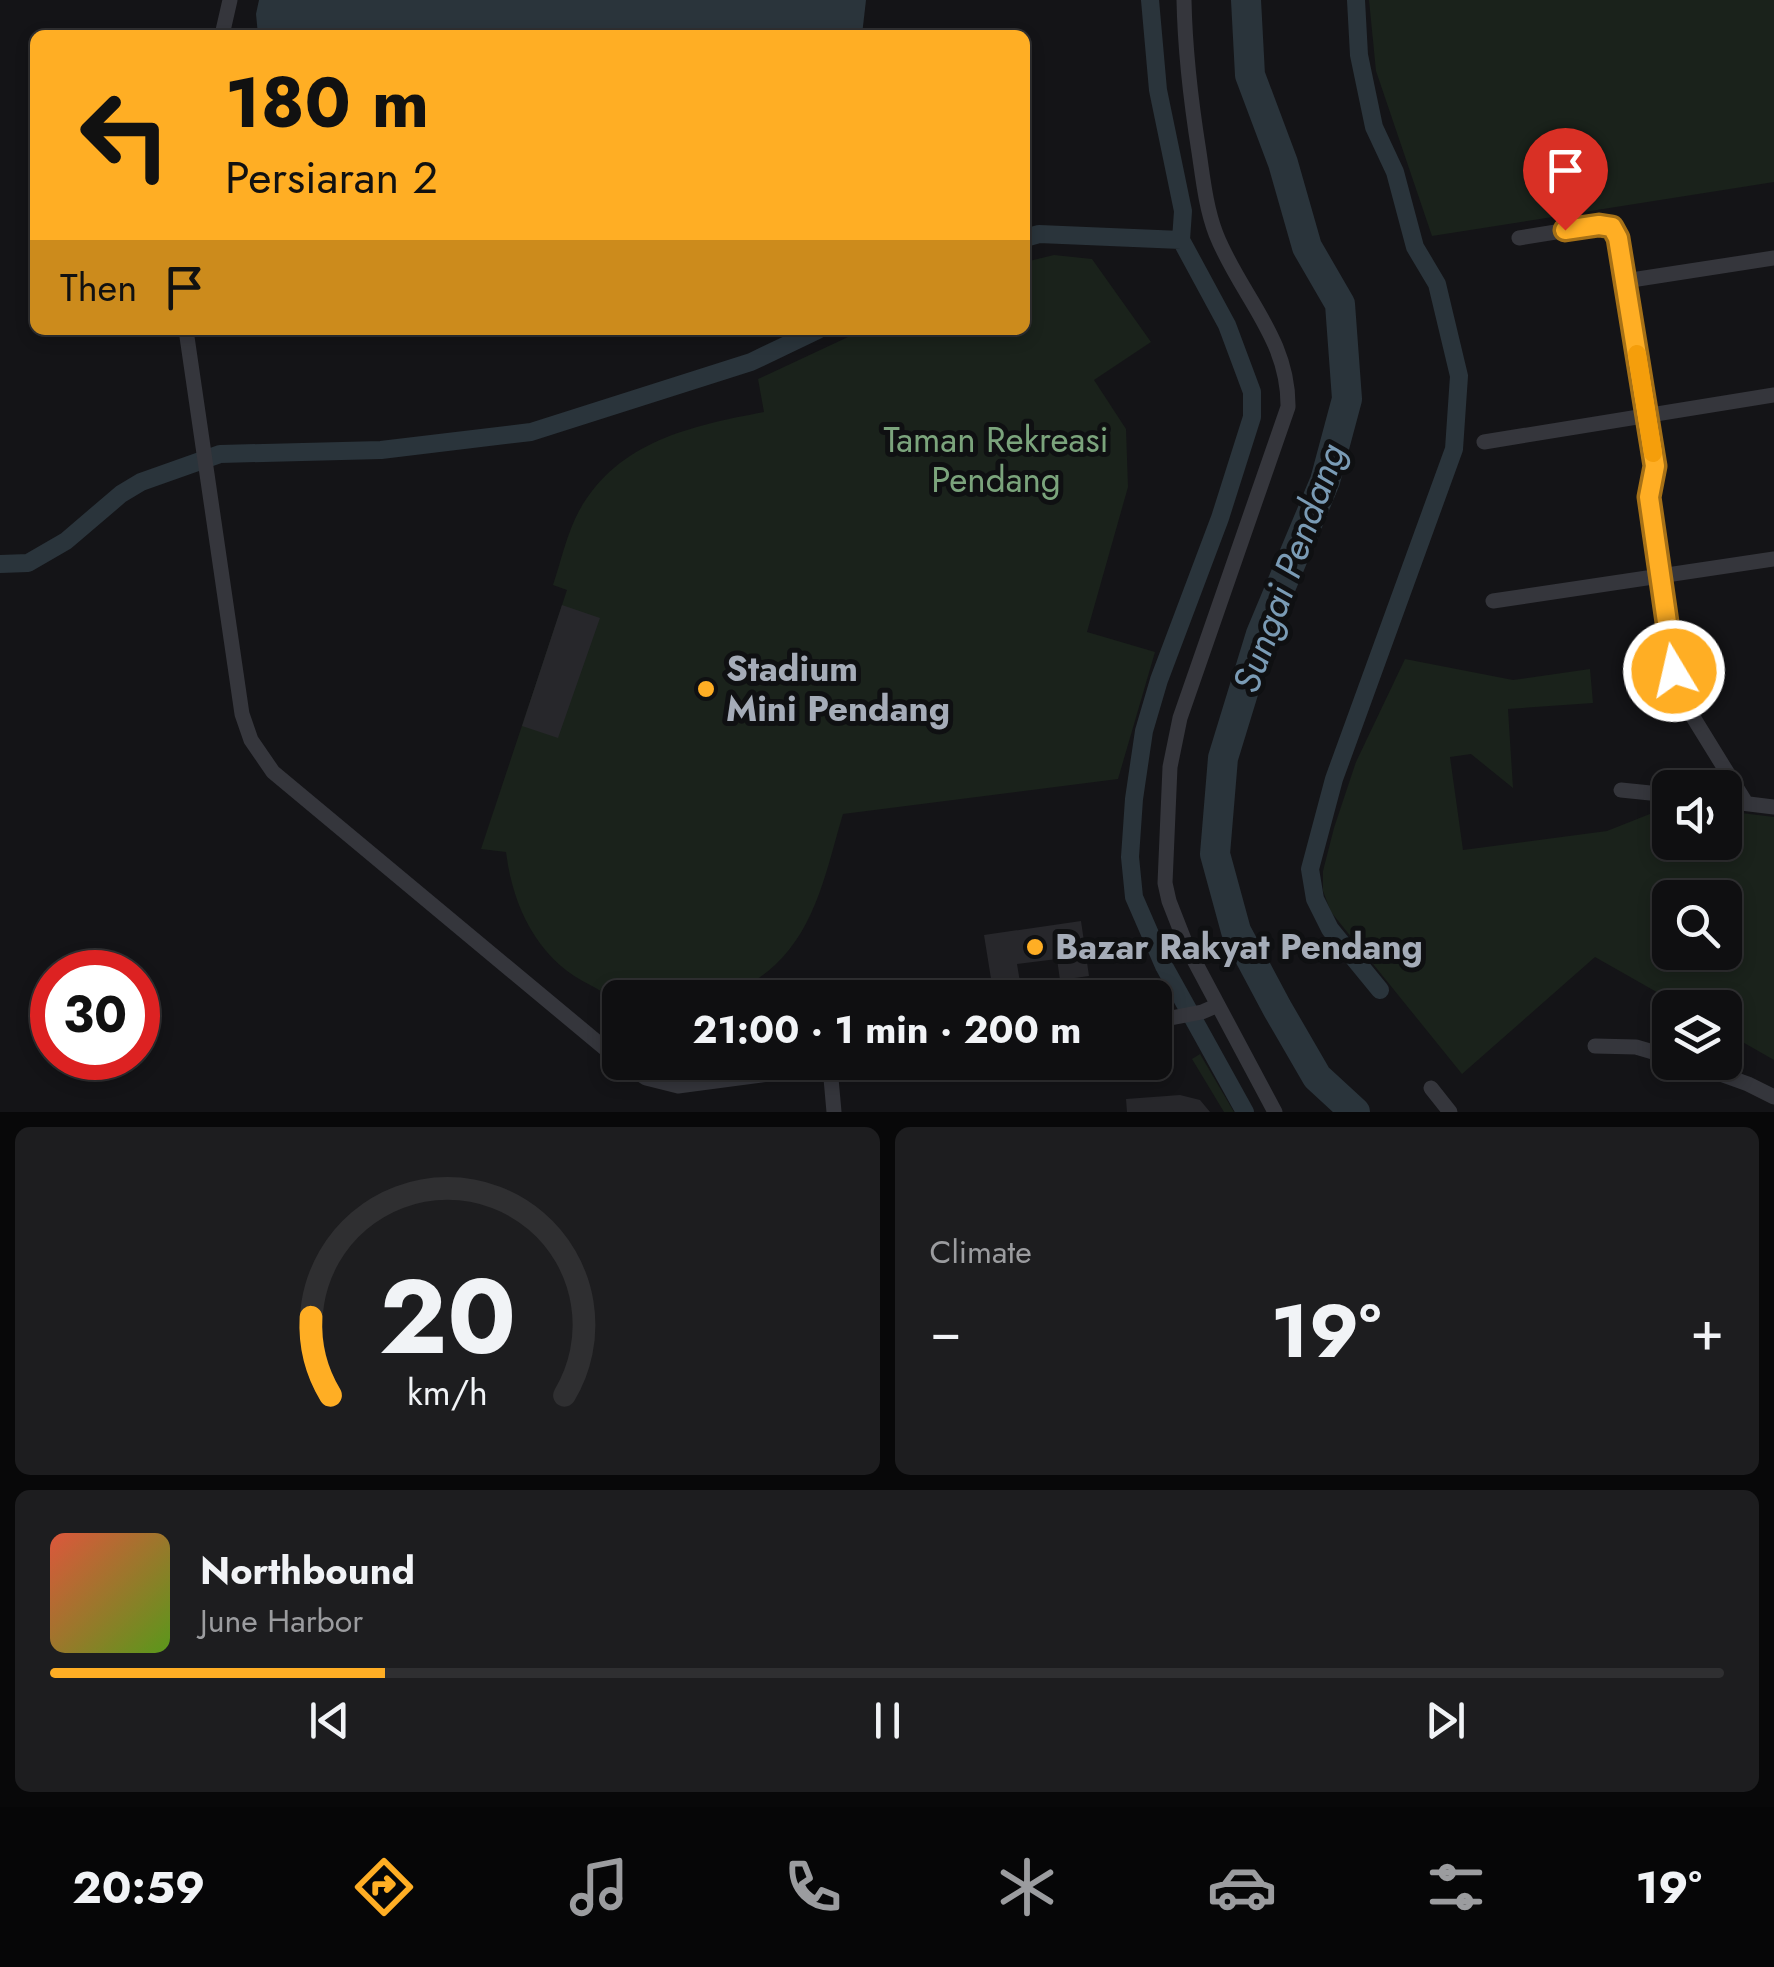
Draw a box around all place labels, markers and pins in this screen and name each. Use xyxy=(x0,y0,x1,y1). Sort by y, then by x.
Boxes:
pin xyxy=(1523,128,1608,231)
place label: Stadium Mini Pendang xyxy=(726,644,950,734)
marker: Stadium Mini Pendang xyxy=(695,678,717,700)
place label: Bazar Rakyat Pendang xyxy=(1055,922,1423,972)
marker: Bazar Rakyat Pendang xyxy=(1024,936,1046,958)

